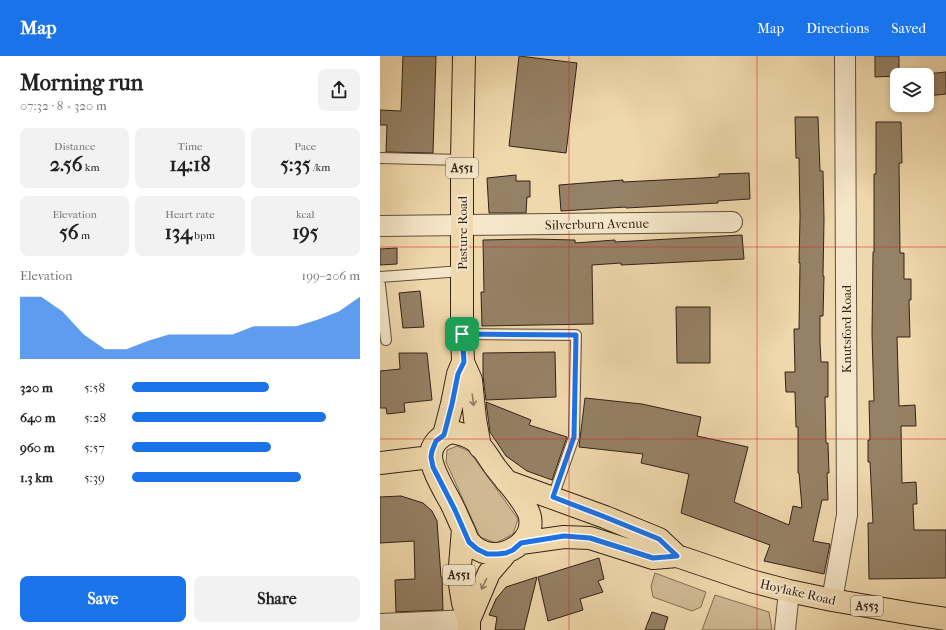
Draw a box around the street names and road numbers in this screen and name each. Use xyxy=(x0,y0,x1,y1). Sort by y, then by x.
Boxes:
road number: A551 xyxy=(446,158,478,178)
street label: Pasture Road xyxy=(455,195,470,270)
street label: Silverburn Avenue xyxy=(545,216,650,232)
street label: Knutsford Road xyxy=(839,284,854,373)
road number: A551 xyxy=(443,565,475,585)
street label: Hoylake Road xyxy=(759,576,838,608)
road number: A553 xyxy=(851,596,883,616)

